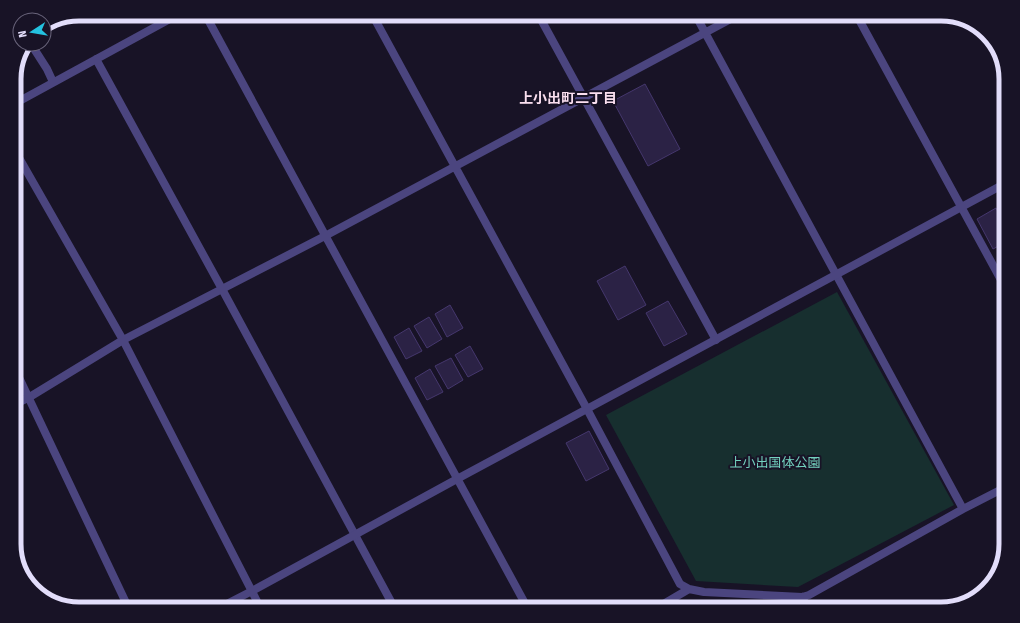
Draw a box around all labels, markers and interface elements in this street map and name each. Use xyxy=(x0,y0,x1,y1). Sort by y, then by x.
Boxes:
north arrow xyxy=(12,12,52,52)
text: N xyxy=(16,29,30,39)
district label: 上小出町二丁目 xyxy=(519,90,617,107)
park label: 上小出国体公園 xyxy=(729,455,821,470)

